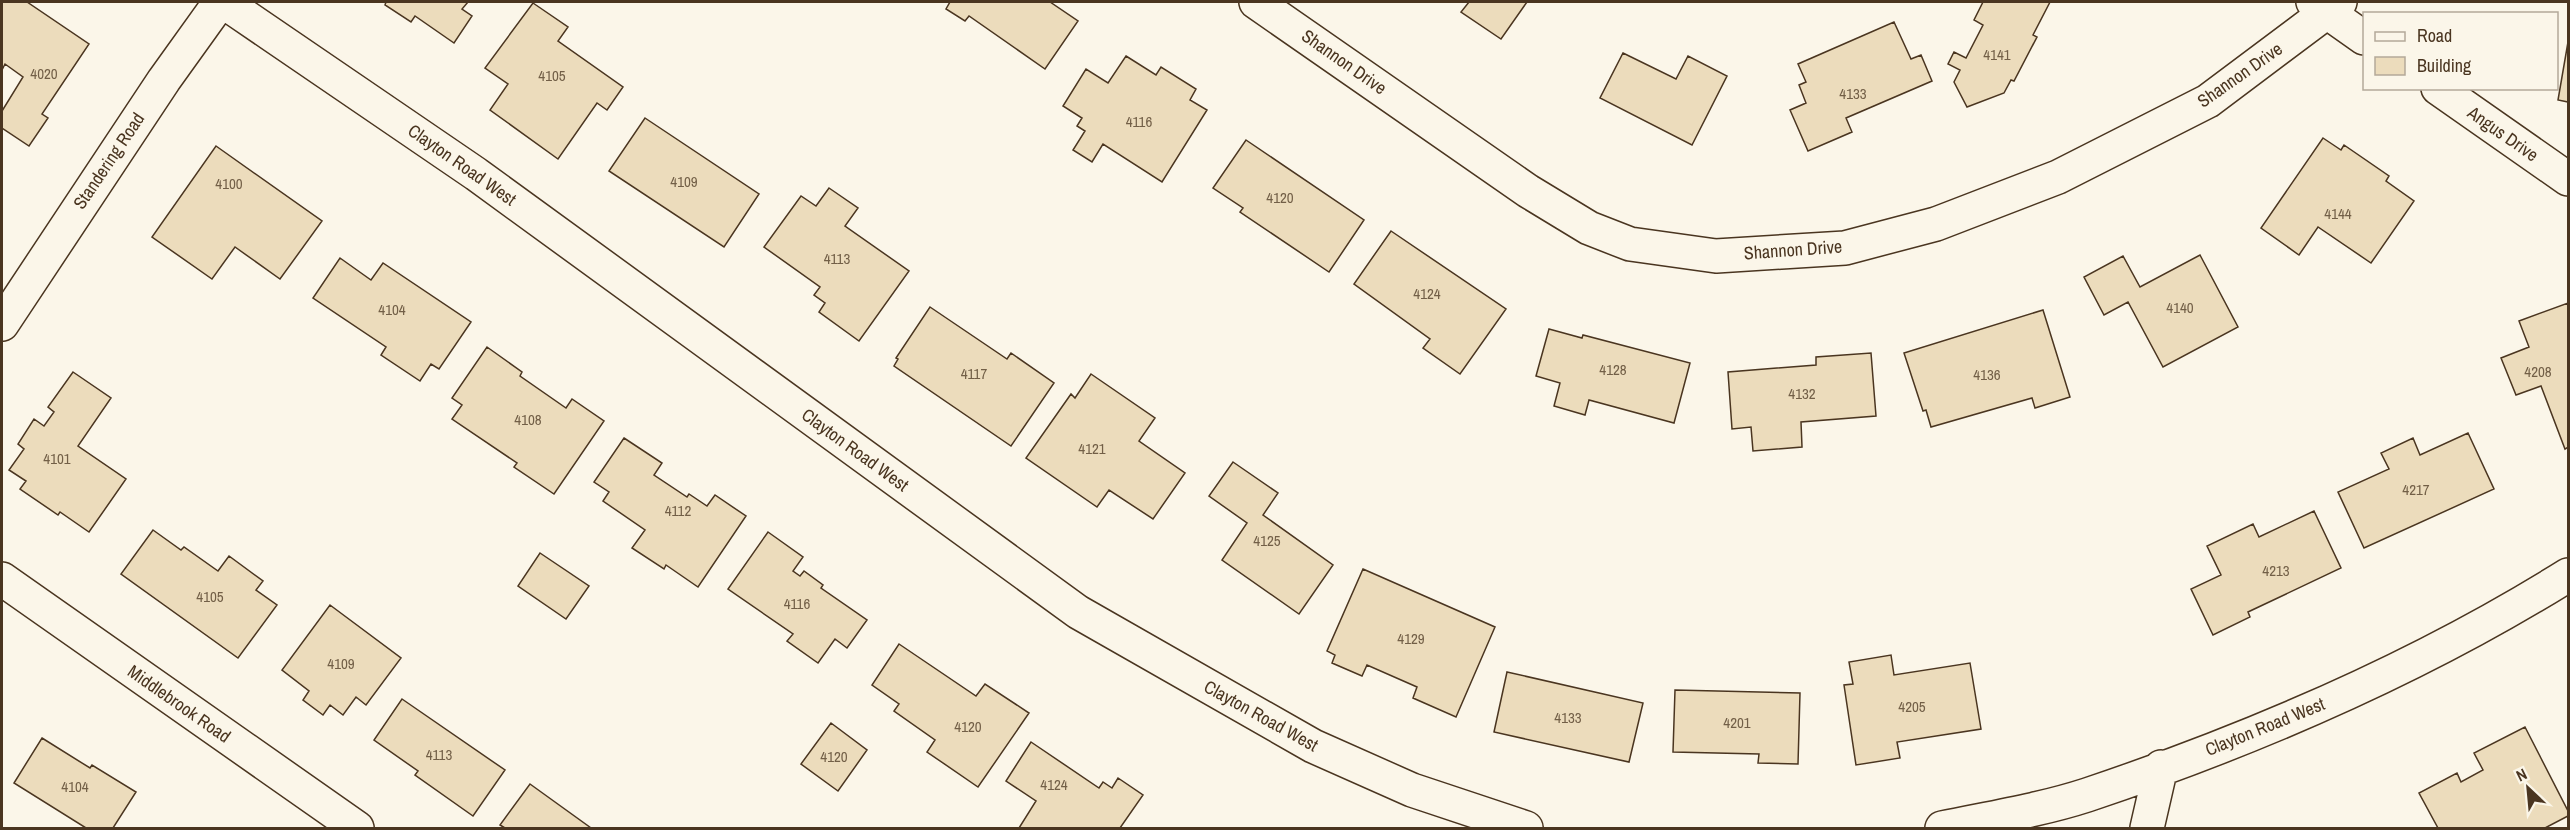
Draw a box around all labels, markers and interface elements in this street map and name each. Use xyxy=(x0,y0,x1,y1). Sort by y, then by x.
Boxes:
legend xyxy=(2363,12,2558,90)
street label: Shannon Drive xyxy=(1297,23,1392,100)
text: Road xyxy=(2417,23,2452,48)
street label: Shannon Drive xyxy=(2192,36,2287,113)
house number: 4141 xyxy=(1983,44,2011,65)
text: Building xyxy=(2417,53,2472,78)
house number: 4020 xyxy=(30,63,58,84)
house number: 4105 xyxy=(538,65,566,86)
house number: 4133 xyxy=(1839,83,1867,104)
street label: Angus Drive xyxy=(2462,99,2544,167)
street label: Standering Road xyxy=(67,107,150,214)
house number: 4116 xyxy=(1126,111,1152,132)
street label: Clayton Road West xyxy=(403,118,521,211)
house number: 4109 xyxy=(670,171,698,192)
house number: 4100 xyxy=(215,173,243,194)
house number: 4120 xyxy=(1266,187,1294,208)
house number: 4144 xyxy=(2324,203,2352,224)
street label: Shannon Drive xyxy=(1743,234,1843,265)
house number: 4113 xyxy=(824,248,850,269)
house number: 4124 xyxy=(1413,283,1441,304)
house number: 4140 xyxy=(2166,297,2194,318)
house number: 4104 xyxy=(378,299,406,320)
house number: 4128 xyxy=(1599,359,1627,380)
house number: 4208 xyxy=(2524,361,2552,382)
house number: 4117 xyxy=(961,363,987,384)
house number: 4136 xyxy=(1973,364,2001,385)
house number: 4132 xyxy=(1788,383,1816,404)
street label: Clayton Road West xyxy=(797,402,914,497)
house number: 4108 xyxy=(514,409,542,430)
house number: 4121 xyxy=(1078,438,1106,459)
house number: 4101 xyxy=(43,448,71,469)
house number: 4217 xyxy=(2402,479,2430,500)
house number: 4112 xyxy=(665,500,691,521)
house number: 4125 xyxy=(1253,530,1281,551)
house number: 4213 xyxy=(2262,560,2290,581)
house number: 4105 xyxy=(196,586,224,607)
house number: 4116 xyxy=(784,593,810,614)
house number: 4129 xyxy=(1397,628,1425,649)
house number: 4109 xyxy=(327,653,355,674)
street label: Middlebrook Road xyxy=(123,659,236,748)
street label: Clayton Road West xyxy=(1200,674,1323,757)
street label: Clayton Road West xyxy=(2201,691,2328,762)
house number: 4205 xyxy=(1898,696,1926,717)
house number: 4133 xyxy=(1554,707,1582,728)
house number: 4201 xyxy=(1723,712,1751,733)
house number: 4120 xyxy=(954,716,982,737)
house number: 4113 xyxy=(426,744,452,765)
house number: 4120 xyxy=(820,746,848,767)
north arrow xyxy=(2498,758,2558,818)
text: N xyxy=(2512,763,2531,786)
house number: 4124 xyxy=(1040,774,1068,795)
house number: 4104 xyxy=(61,776,89,797)

